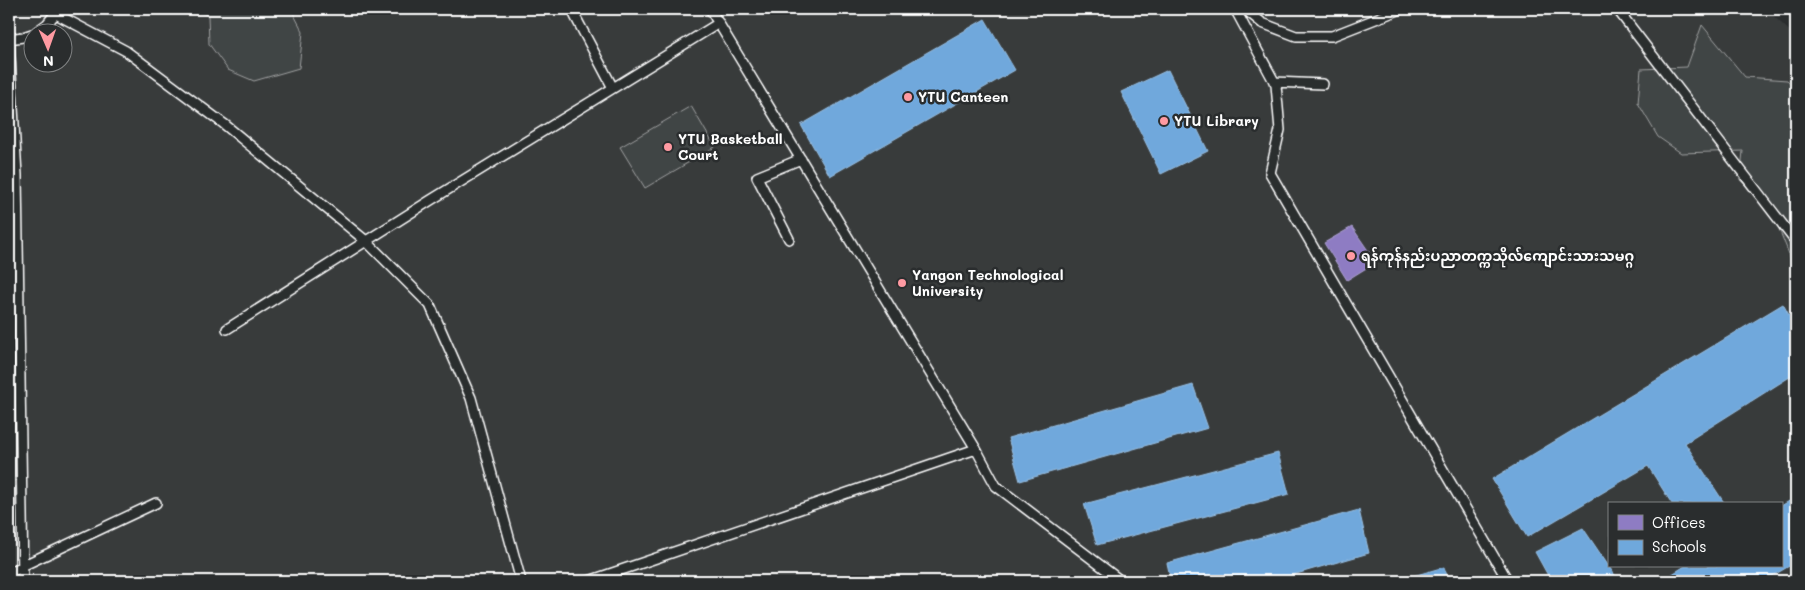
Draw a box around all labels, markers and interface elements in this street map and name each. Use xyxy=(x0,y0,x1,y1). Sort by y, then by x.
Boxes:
north arrow xyxy=(22,22,72,72)
text: N xyxy=(43,52,54,71)
place label: YTU Canteen xyxy=(918,87,1008,106)
marker: YTU Canteen xyxy=(902,91,914,103)
place label: YTU Library xyxy=(1174,111,1259,130)
marker: YTU Library xyxy=(1158,115,1170,127)
place label: YTU Basketball Court xyxy=(678,129,783,164)
marker: YTU Basketball Court xyxy=(662,141,674,153)
place label: ရန်ကုန်နည်းပညာတက္ကသိုလ်ကျောင်းသားသမဂ္ဂ xyxy=(1361,246,1634,269)
marker: ရန်ကုန်နည်းပညာတက္ကသိုလ်ကျောင်းသားသမဂ္ဂ xyxy=(1345,250,1357,262)
place label: Yangon Technological University xyxy=(912,265,1063,300)
marker: Yangon Technological University xyxy=(896,277,908,289)
legend xyxy=(1608,502,1782,568)
text: Offices xyxy=(1652,512,1706,532)
text: Schools xyxy=(1652,536,1707,556)

